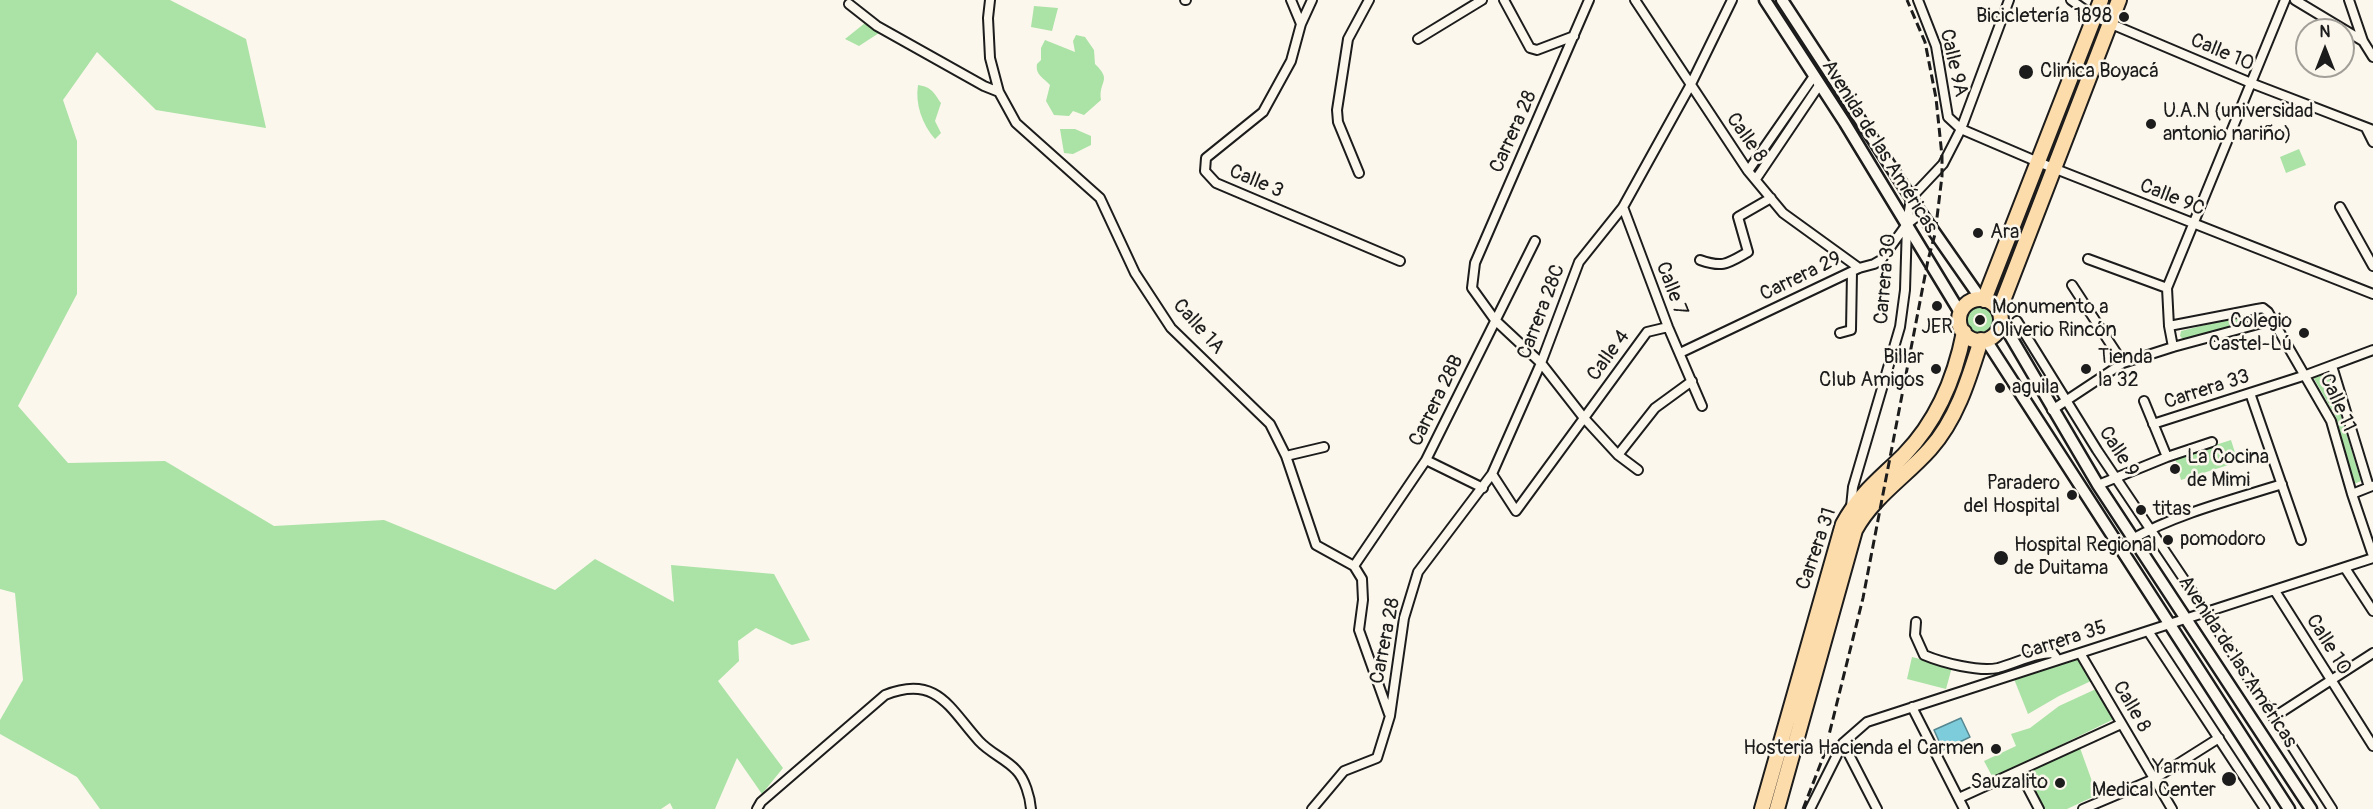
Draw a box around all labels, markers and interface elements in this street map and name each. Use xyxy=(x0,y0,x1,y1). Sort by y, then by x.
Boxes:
place label: Bicicletería 1898 xyxy=(1976,5,2112,29)
marker: Bicicletería 1898 xyxy=(2117,10,2131,24)
north arrow xyxy=(2295,18,2355,78)
text: N xyxy=(2320,22,2330,42)
street label: Calle 9A xyxy=(1934,27,1972,99)
street label: Calle 10 xyxy=(2187,29,2257,77)
street label: Avenida de las Américas xyxy=(1816,56,1942,238)
place label: Clinica Boyacá xyxy=(2040,60,2159,84)
marker: Clinica Boyacá xyxy=(2017,63,2035,81)
street label: Carrera 28 xyxy=(1485,87,1543,177)
place label: U.A.N (universidad antonio nariño) xyxy=(2163,100,2314,147)
street label: Calle 8 xyxy=(1720,108,1772,168)
marker: U.A.N (universidad antonio nariño) xyxy=(2144,117,2158,131)
street label: Calle 3 xyxy=(1225,160,1287,204)
street label: Calle 9C xyxy=(2136,174,2208,222)
place label: Ara xyxy=(1990,221,2019,245)
marker: Ara xyxy=(1971,226,1985,240)
street label: Carrera 30 xyxy=(1870,233,1902,325)
street label: Carrera 29 xyxy=(1756,247,1846,307)
street label: Calle 7 xyxy=(1650,259,1692,319)
street label: Carrera 28C xyxy=(1513,261,1571,363)
street label: Calle 1A xyxy=(1167,294,1229,360)
place label: Monumento a Oliverio Rincón xyxy=(1992,296,2117,343)
marker: JER xyxy=(1930,299,1944,313)
place label: Colegio Castel-Lú xyxy=(2209,310,2292,357)
marker: Monumento a Oliverio Rincón xyxy=(1973,313,1987,327)
place label: JER xyxy=(1921,316,1953,340)
street label: Calle 4 xyxy=(1583,326,1635,386)
marker: Colegio Castel-Lú xyxy=(2297,326,2311,340)
place label: Billar Club Amigos xyxy=(1819,346,1924,393)
place label: Tienda la 32 xyxy=(2098,346,2153,393)
street label: Carrera 28B xyxy=(1405,351,1469,451)
marker: Billar Club Amigos xyxy=(1929,362,1943,376)
marker: Tienda la 32 xyxy=(2079,362,2093,376)
street label: Carrera 33 xyxy=(2161,365,2253,415)
street label: Calle 11 xyxy=(2314,370,2360,436)
place label: aguila xyxy=(2012,376,2059,400)
marker: aguila xyxy=(1993,381,2007,395)
street label: Calle 9 xyxy=(2093,422,2143,482)
place label: La Cocina de Mimi xyxy=(2187,446,2269,493)
marker: La Cocina de Mimi xyxy=(2168,462,2182,476)
place label: Paradero del Hospital xyxy=(1964,472,2060,519)
marker: Paradero del Hospital xyxy=(2065,488,2079,502)
place label: titas xyxy=(2153,498,2191,522)
marker: titas xyxy=(2134,503,2148,517)
street label: Carrera 31 xyxy=(1792,505,1842,593)
place label: pomodoro xyxy=(2180,528,2266,552)
marker: pomodoro xyxy=(2161,533,2175,547)
place label: Hospital Regional de Duitama xyxy=(2014,534,2157,581)
marker: Hospital Regional de Duitama xyxy=(1992,549,2010,567)
street label: Avenida de las Américas xyxy=(2172,572,2302,752)
street label: Carrera 28 xyxy=(1366,596,1406,686)
street label: Calle 10 xyxy=(2300,610,2356,680)
street label: Carrera 35 xyxy=(2018,616,2110,666)
street label: Calle 8 xyxy=(2107,677,2155,737)
place label: Hosteria Hacienda el Carmen xyxy=(1743,737,1984,761)
marker: Hosteria Hacienda el Carmen xyxy=(1989,742,2003,756)
place label: Yarmuk Medical Center xyxy=(2092,756,2216,803)
marker: Yarmuk Medical Center xyxy=(2220,770,2238,788)
place label: Sauzalito xyxy=(1971,771,2048,795)
marker: Sauzalito xyxy=(2053,776,2067,790)

